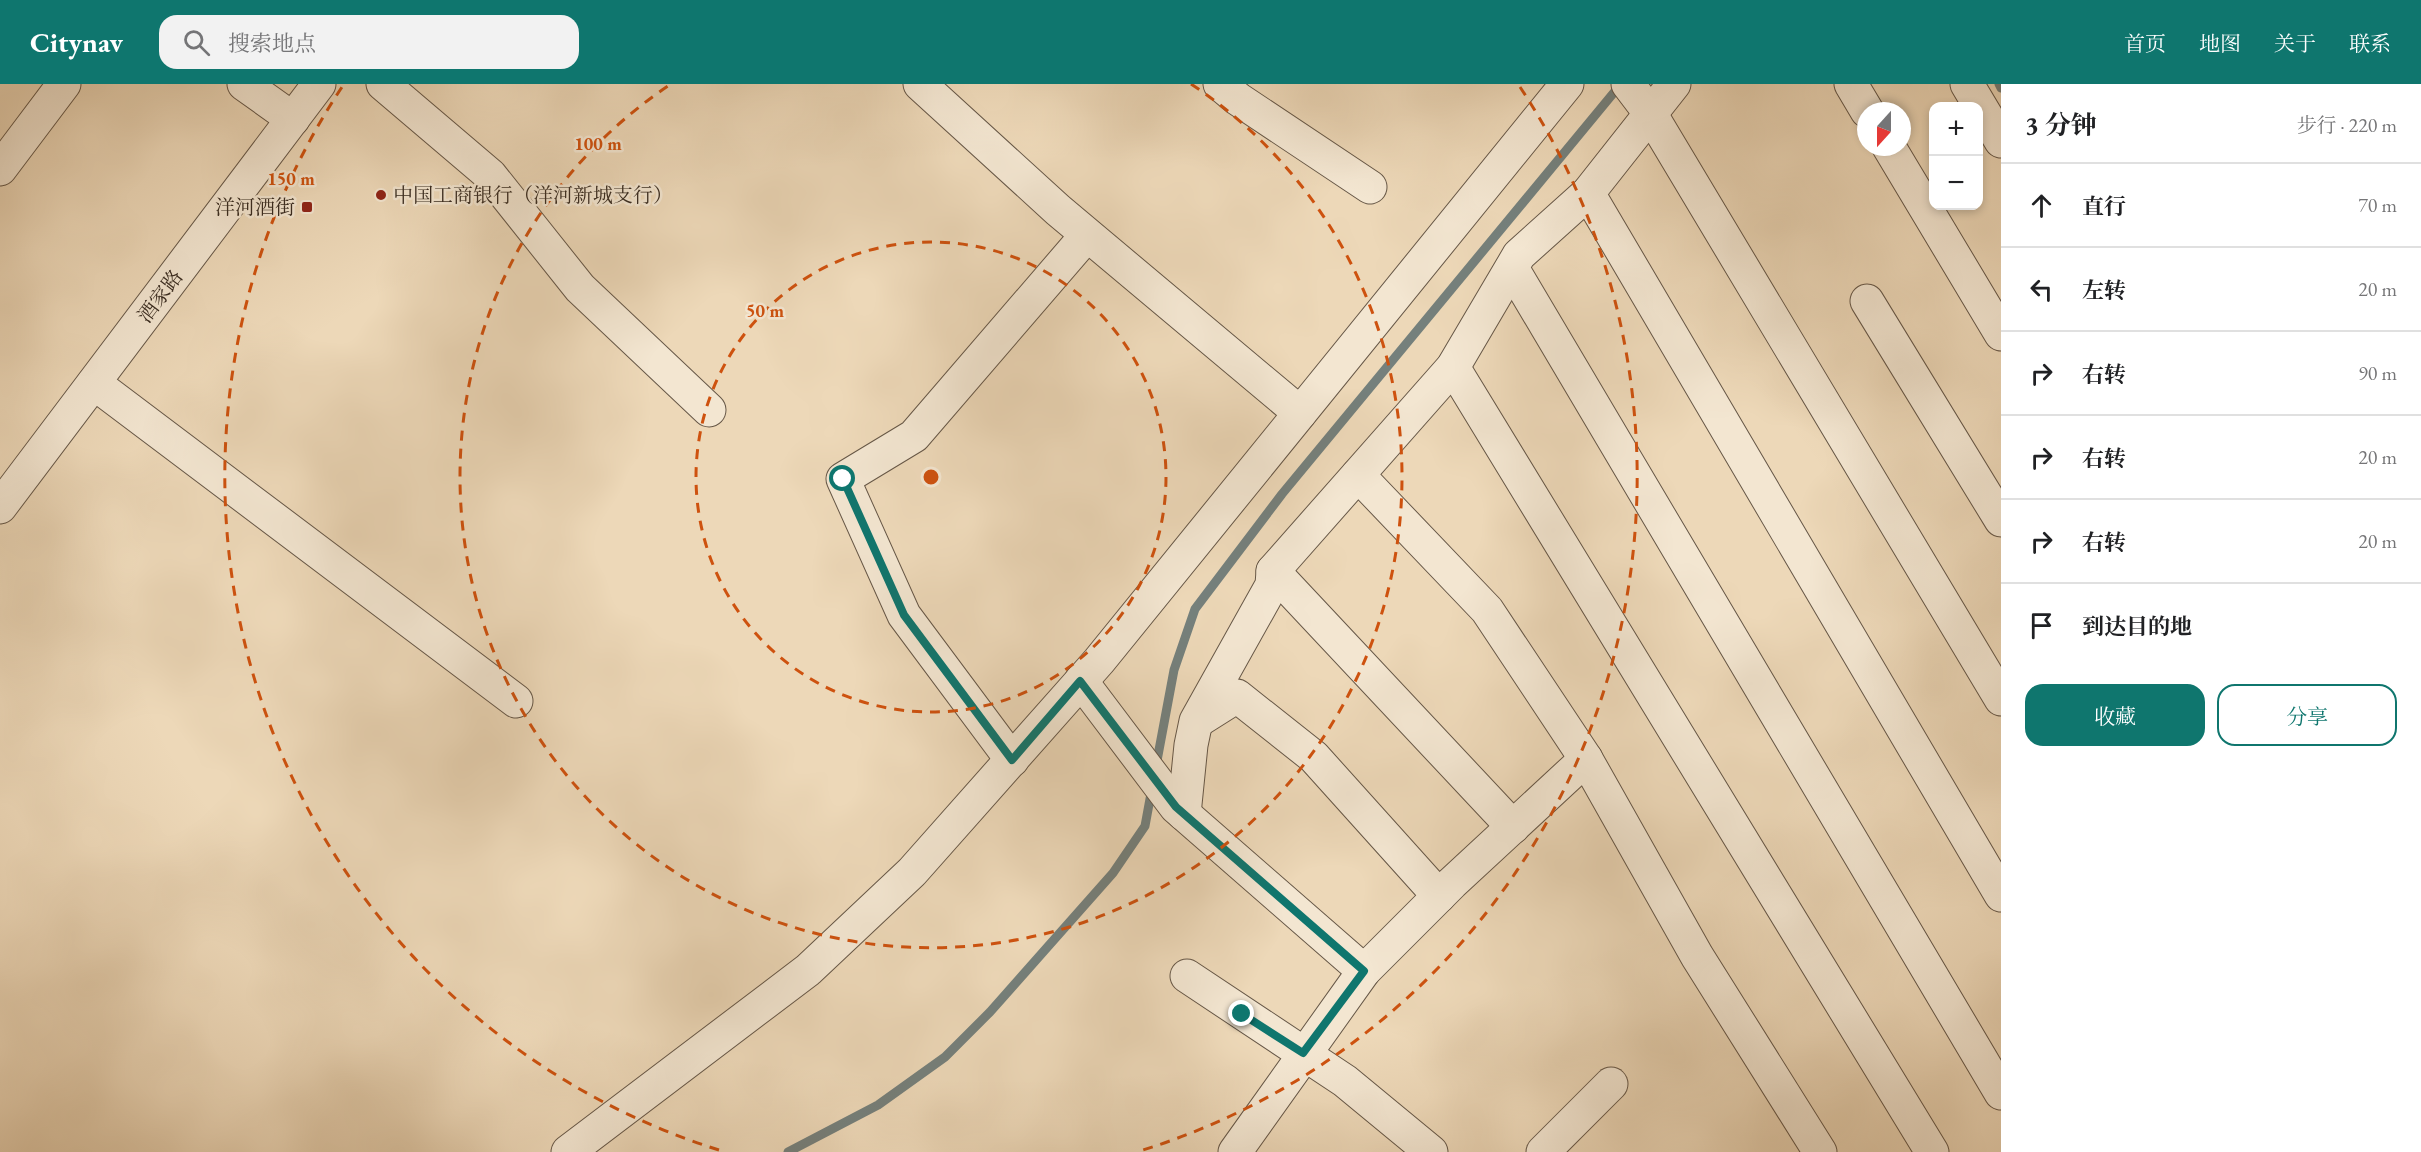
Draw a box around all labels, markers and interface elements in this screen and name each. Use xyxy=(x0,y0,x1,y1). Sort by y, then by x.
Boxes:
search box xyxy=(159,15,579,69)
text: Citynav xyxy=(30,24,123,60)
icon: search xyxy=(180,26,213,59)
text: 搜索地点 xyxy=(228,29,316,58)
text: 首页 xyxy=(2124,30,2166,57)
text: 地图 xyxy=(2199,30,2241,57)
text: 关于 xyxy=(2274,30,2316,57)
text: 联系 xyxy=(2349,30,2391,57)
north arrow xyxy=(1857,102,1911,156)
map controls xyxy=(1929,102,1983,210)
button: + xyxy=(1929,102,1983,156)
text: 3 分钟 xyxy=(2025,108,2097,142)
text: 步行 · 220 m xyxy=(2297,112,2397,138)
text: 100 m xyxy=(574,132,622,155)
button: − xyxy=(1929,156,1983,210)
text: 150 m xyxy=(267,167,315,190)
place label: 中国工商银行（洋河新城支行） xyxy=(393,182,673,208)
marker: 中国工商银行（洋河新城支行） xyxy=(374,188,388,202)
icon: ahead xyxy=(2025,189,2058,222)
text: 直行 xyxy=(2082,192,2126,221)
text: 70 m xyxy=(2358,192,2397,218)
place label: 洋河酒街 xyxy=(215,194,295,220)
marker: 洋河酒街 xyxy=(300,200,314,214)
street label: 酒家路 xyxy=(132,264,188,328)
icon: left xyxy=(2025,273,2058,306)
text: 左转 xyxy=(2082,276,2126,305)
text: 20 m xyxy=(2358,276,2397,302)
text: 50 m xyxy=(746,299,784,322)
icon: right xyxy=(2025,357,2058,390)
text: 右转 xyxy=(2082,360,2126,389)
text: 90 m xyxy=(2358,360,2397,386)
icon: right xyxy=(2025,441,2058,474)
text: 右转 xyxy=(2082,444,2126,473)
text: 20 m xyxy=(2358,444,2397,470)
route start xyxy=(829,465,855,491)
centre of rings xyxy=(921,467,941,487)
icon: right xyxy=(2025,525,2058,558)
text: 右转 xyxy=(2082,528,2126,557)
text: 20 m xyxy=(2358,528,2397,554)
icon: arrive xyxy=(2025,609,2058,642)
text: 到达目的地 xyxy=(2082,612,2192,641)
button: 收藏 xyxy=(2025,684,2205,746)
button: 分享 xyxy=(2217,684,2397,746)
route end xyxy=(1228,1000,1254,1026)

